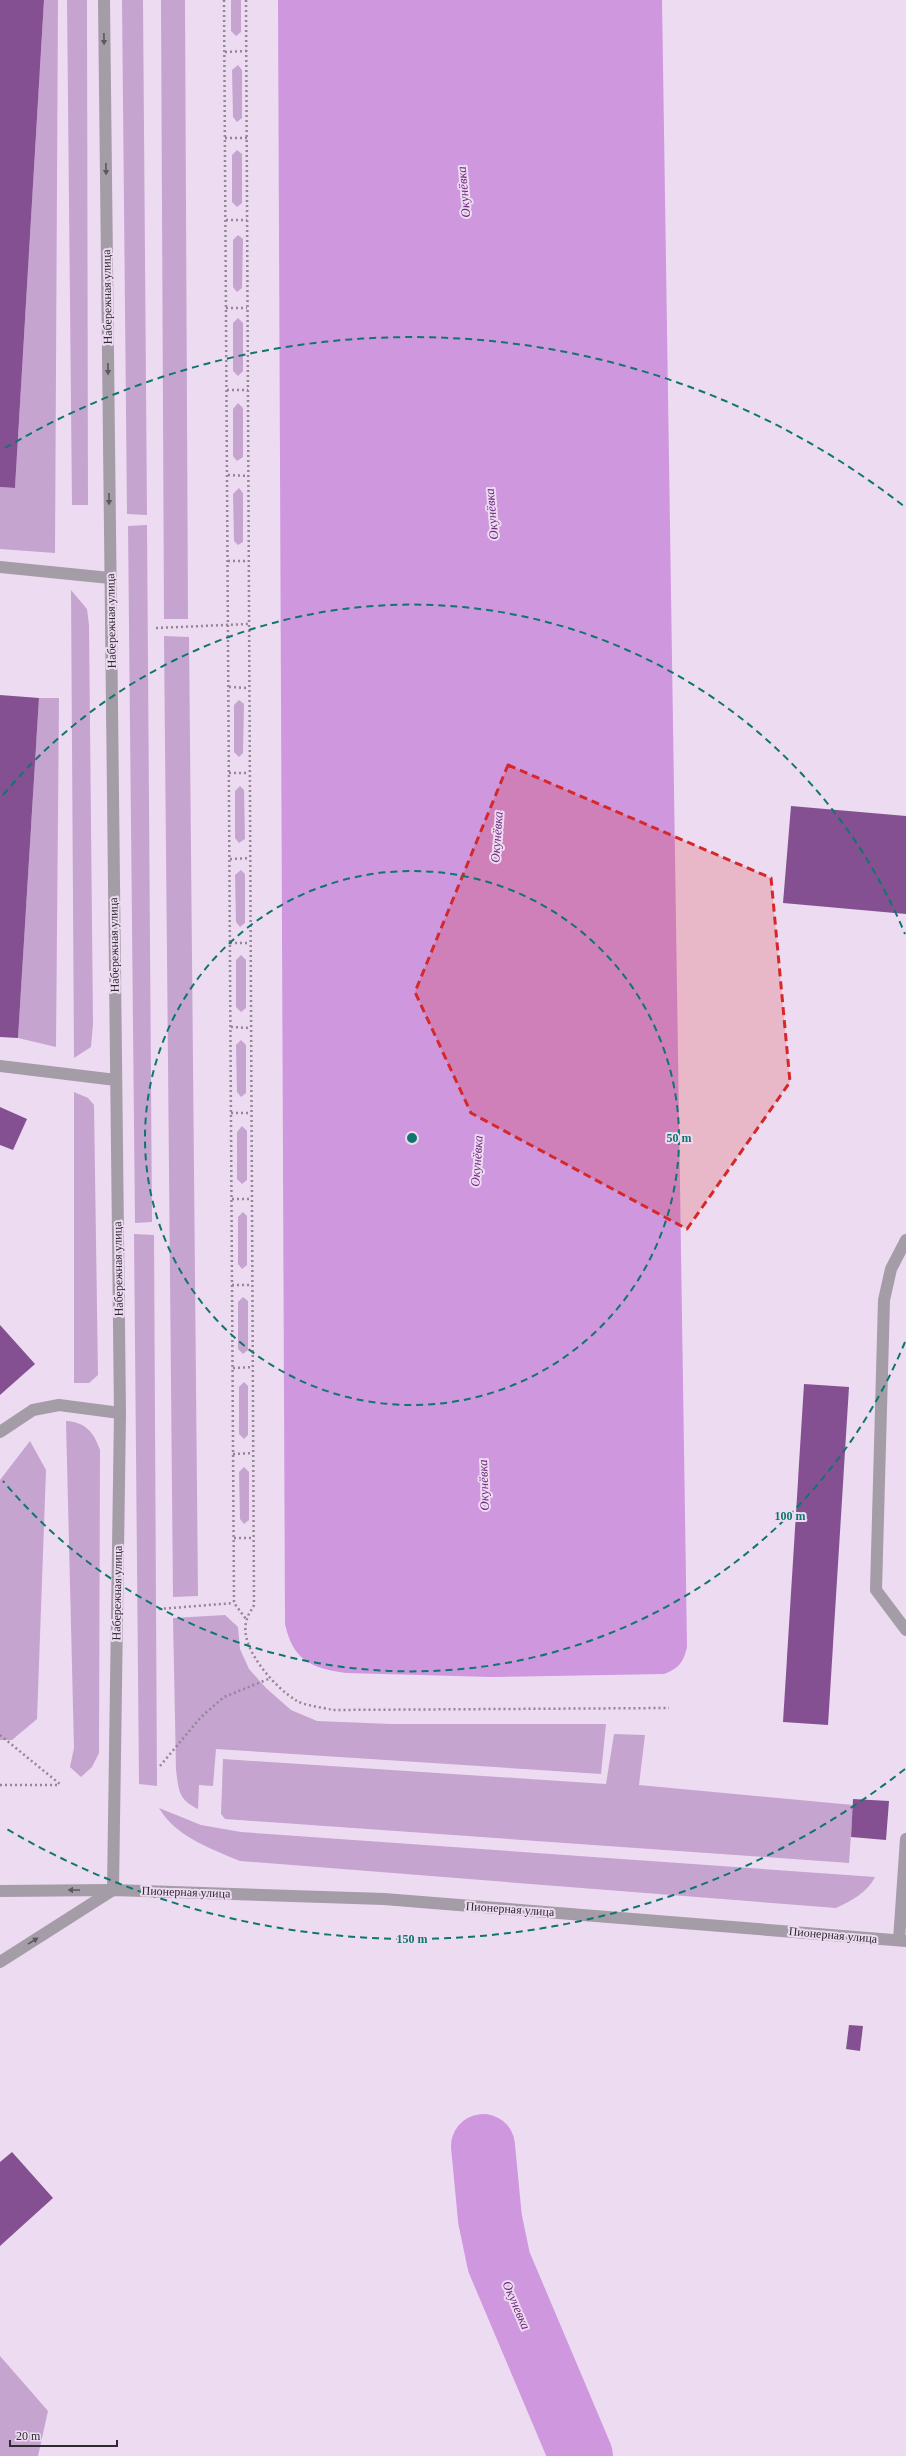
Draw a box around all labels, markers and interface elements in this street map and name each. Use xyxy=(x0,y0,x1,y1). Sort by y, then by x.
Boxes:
one-way arrow xyxy=(101,33,107,46)
one-way arrow xyxy=(103,163,109,176)
water label: Окунёвка xyxy=(454,165,473,218)
street label: Набережная улица xyxy=(99,249,115,345)
one-way arrow xyxy=(105,363,111,376)
water label: Окунёвка xyxy=(482,487,501,540)
one-way arrow xyxy=(106,493,112,506)
street label: Набережная улица xyxy=(103,573,119,669)
water label: Окунёвка xyxy=(487,810,506,863)
street label: Набережная улица xyxy=(106,897,122,993)
centre of rings xyxy=(405,1131,419,1145)
text: 50 m xyxy=(667,1131,692,1145)
water label: Окунёвка xyxy=(467,1134,486,1187)
street label: Набережная улица xyxy=(110,1221,126,1317)
water label: Окунёвка xyxy=(475,1459,492,1511)
text: 100 m xyxy=(775,1509,806,1523)
street label: Набережная улица xyxy=(109,1545,125,1641)
street label: Пионерная улица xyxy=(141,1883,231,1901)
one-way arrow xyxy=(67,1887,80,1893)
street label: Пионерная улица xyxy=(465,1899,555,1919)
street label: Пионерная улица xyxy=(788,1924,878,1946)
text: 150 m xyxy=(397,1932,428,1946)
one-way arrow xyxy=(27,1937,38,1944)
water label: Окуневка xyxy=(500,2279,534,2332)
scale bar xyxy=(10,2422,117,2448)
text: 20 m xyxy=(16,2429,41,2443)

